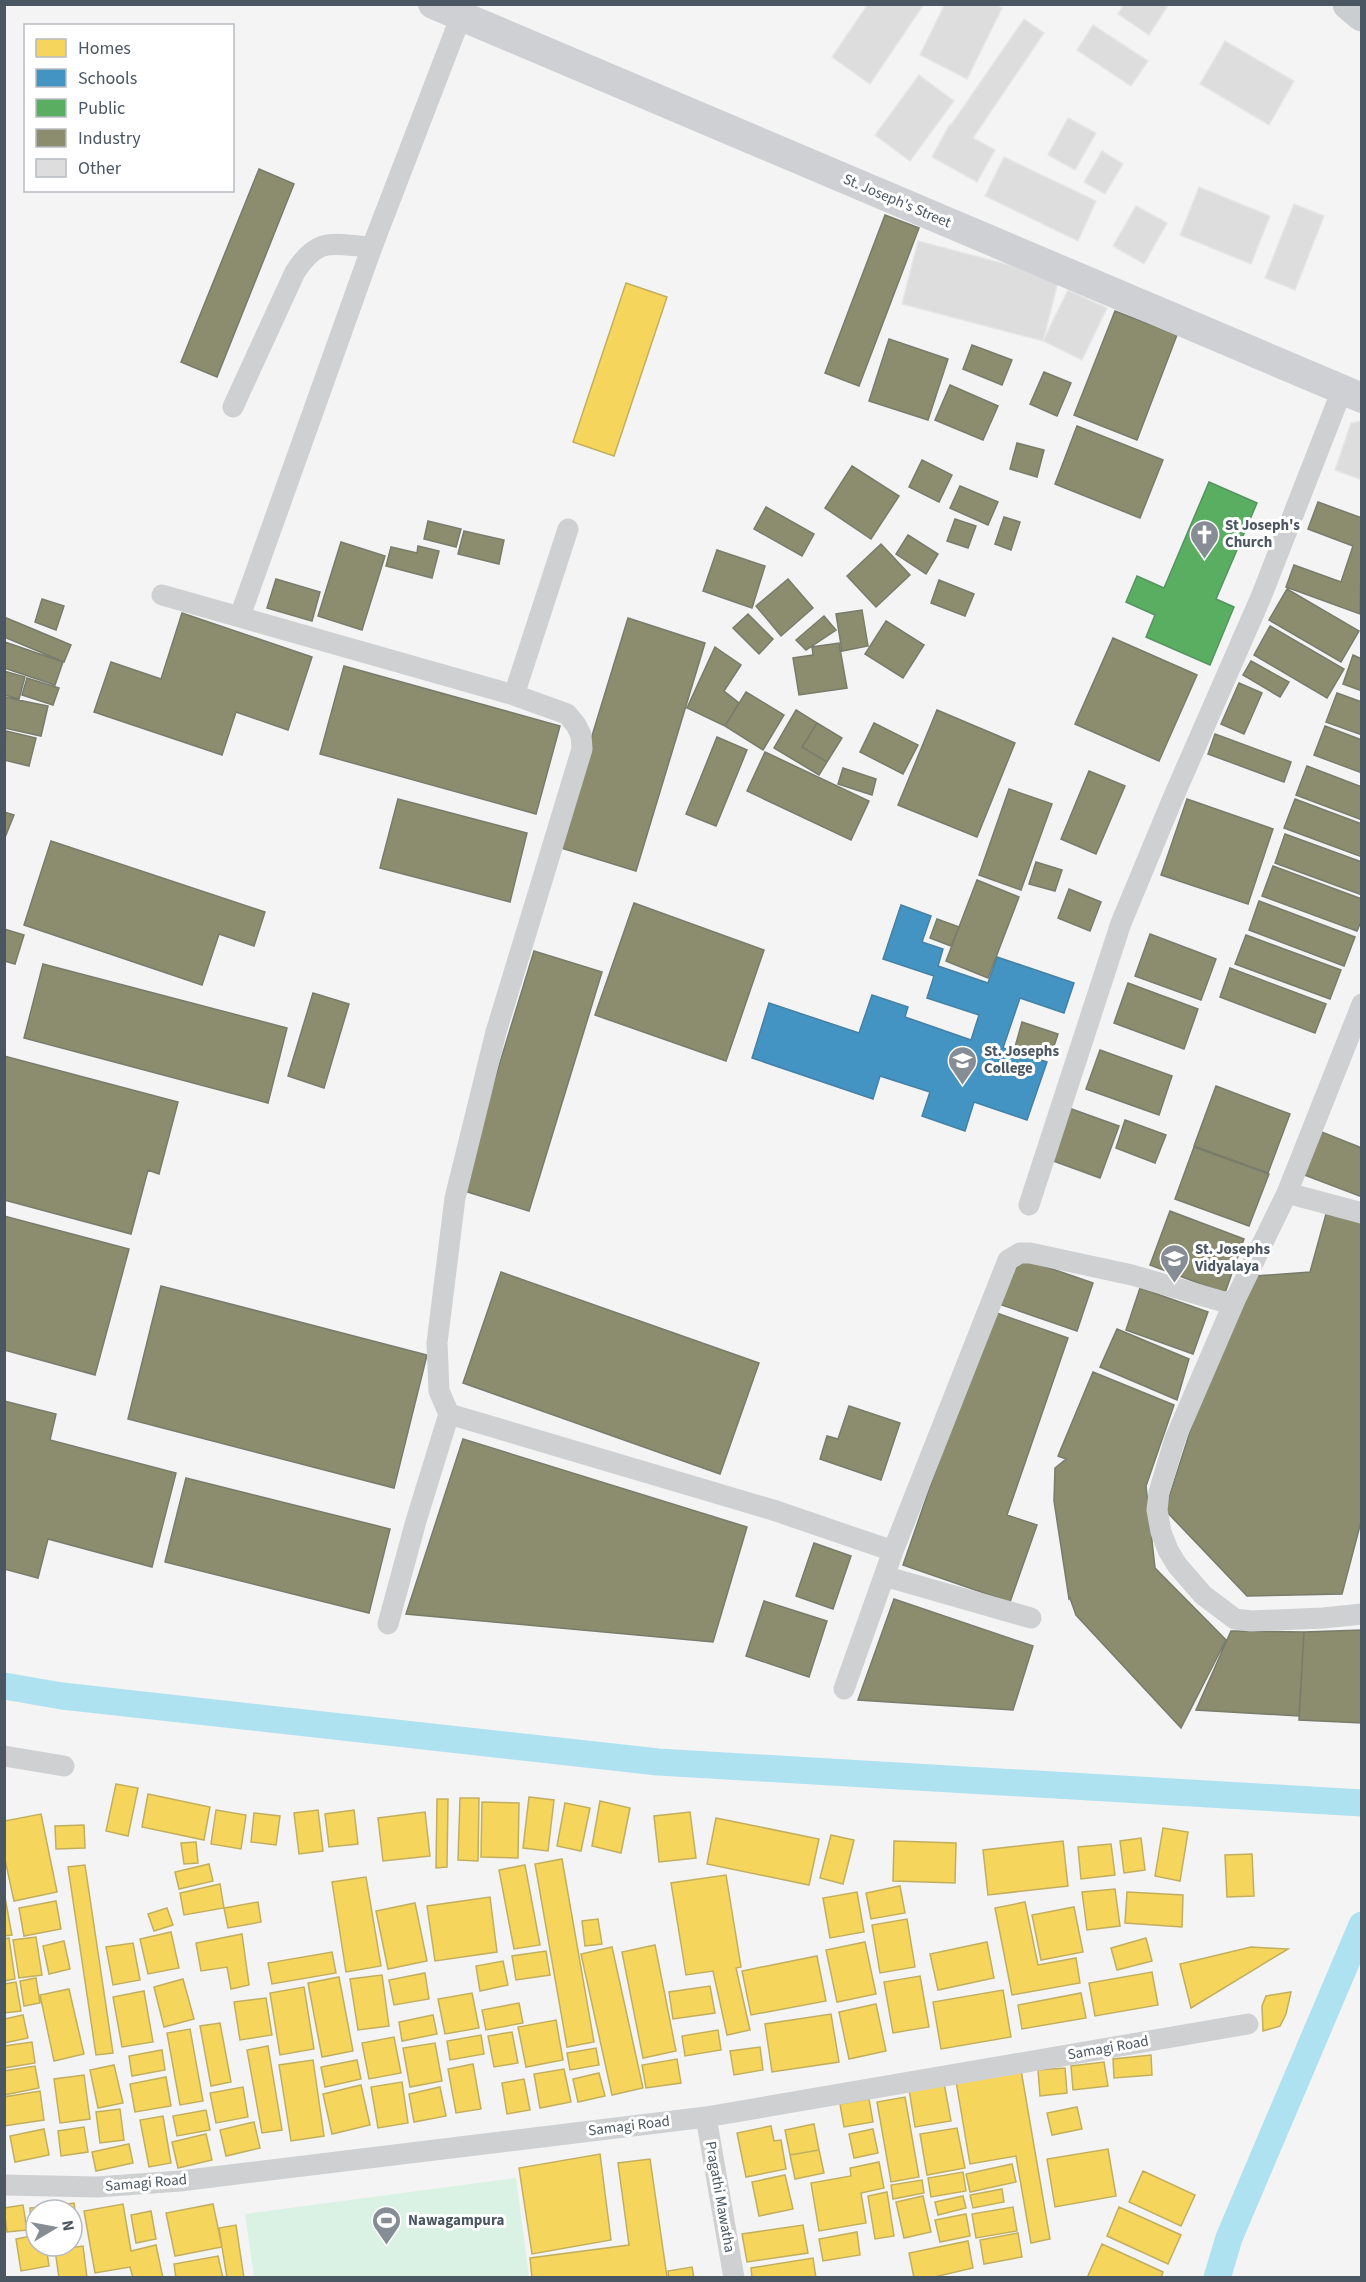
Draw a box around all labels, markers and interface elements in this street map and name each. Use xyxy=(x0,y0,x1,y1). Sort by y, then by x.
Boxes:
legend xyxy=(24,24,234,192)
text: Homes xyxy=(78,36,131,61)
text: Schools xyxy=(78,66,137,91)
text: Public xyxy=(78,96,125,121)
text: Industry xyxy=(78,126,141,151)
text: Other xyxy=(78,156,122,181)
street label: St. Joseph's Street xyxy=(840,169,954,233)
place label: St Joseph's Church xyxy=(1225,515,1300,553)
church icon: St Joseph's Church xyxy=(1188,518,1220,560)
place label: St. Josephs College xyxy=(984,1041,1059,1079)
school or university icon: St. Josephs College xyxy=(947,1044,979,1086)
place label: St. Josephs Vidyalaya xyxy=(1194,1239,1270,1277)
school or university icon: St. Josephs Vidyalaya xyxy=(1158,1242,1190,1284)
street label: Samagi Road xyxy=(1066,2031,1150,2065)
street label: Samagi Road xyxy=(587,2111,671,2141)
street label: Pragathi Mawatha xyxy=(700,2140,740,2254)
street label: Samagi Road xyxy=(104,2169,188,2197)
north arrow xyxy=(24,2198,84,2258)
sports icon: Nawagampura xyxy=(371,2204,403,2246)
place label: Nawagampura xyxy=(408,2210,504,2231)
text: N xyxy=(56,2218,80,2233)

